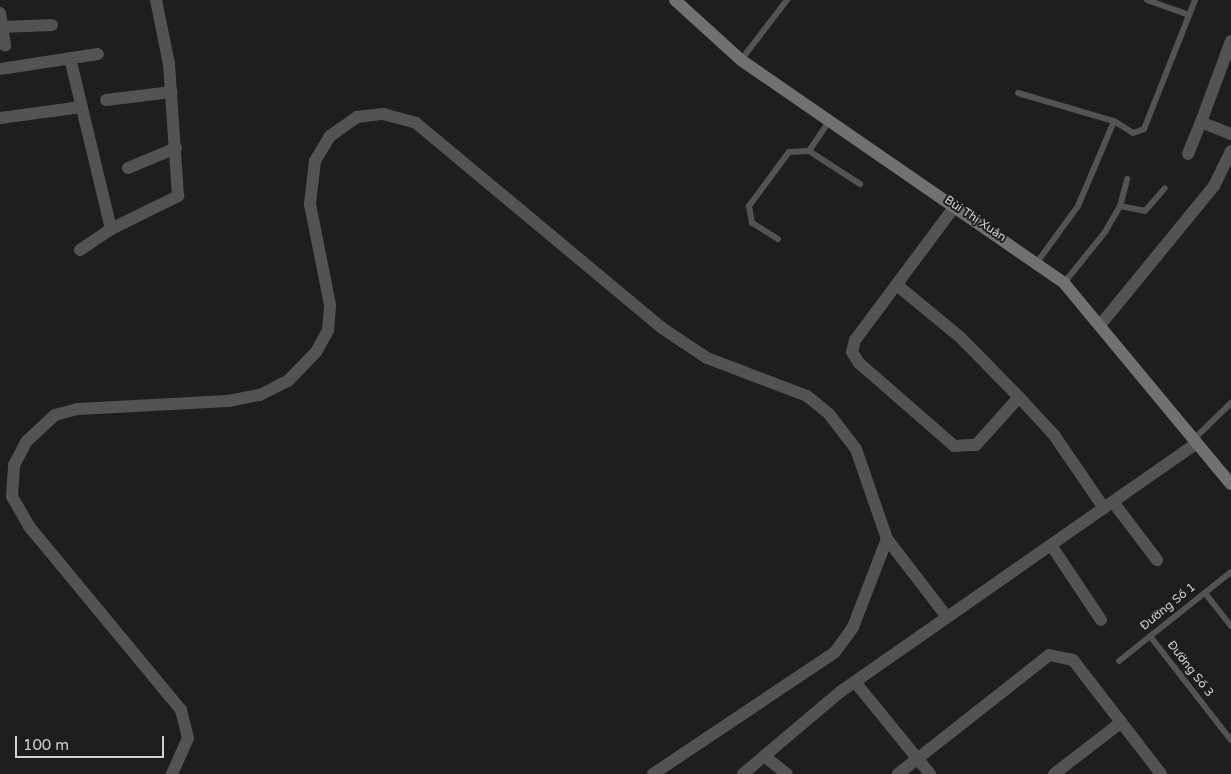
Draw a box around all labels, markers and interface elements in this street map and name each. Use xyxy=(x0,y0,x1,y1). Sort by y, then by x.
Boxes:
street label: Bùi Thị Xuân xyxy=(941,193,1009,245)
street label: Đường Số 1 xyxy=(1137,580,1199,634)
street label: Đường Số 3 xyxy=(1164,638,1216,700)
scale bar xyxy=(18,726,166,758)
text: 100 m xyxy=(23,736,69,754)

